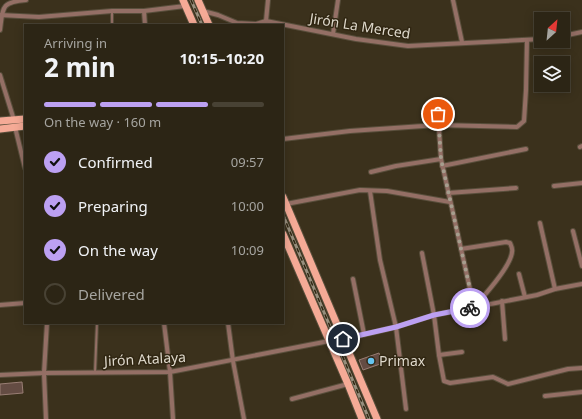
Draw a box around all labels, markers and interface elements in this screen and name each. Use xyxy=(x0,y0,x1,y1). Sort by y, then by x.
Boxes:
street label: Jirón La Merced xyxy=(306,8,412,43)
north arrow xyxy=(534,12,570,48)
map controls xyxy=(534,12,570,92)
text: Arriving in xyxy=(44,34,107,52)
text: 10:15–10:20 xyxy=(179,48,264,68)
text: 2 min xyxy=(44,49,116,85)
button: layers xyxy=(534,56,570,92)
pin xyxy=(421,97,455,131)
icon: bag xyxy=(427,103,449,125)
text: On the way · 160 m xyxy=(44,113,161,131)
icon: check xyxy=(44,151,66,173)
text: Confirmed xyxy=(78,152,153,172)
text: 09:57 xyxy=(231,153,264,171)
icon: check xyxy=(44,195,66,217)
text: Preparing xyxy=(78,196,148,216)
text: 10:00 xyxy=(231,197,264,215)
icon: check xyxy=(44,239,66,261)
text: On the way xyxy=(78,240,158,260)
text: 10:09 xyxy=(231,241,264,259)
text: Delivered xyxy=(78,284,145,304)
courier xyxy=(450,288,490,328)
icon: bike xyxy=(459,297,481,319)
pin xyxy=(326,322,360,356)
icon: home xyxy=(332,328,354,350)
street label: Jirón Atalaya xyxy=(102,347,186,370)
place label: Primax xyxy=(379,351,426,370)
marker: Primax xyxy=(366,356,376,366)

